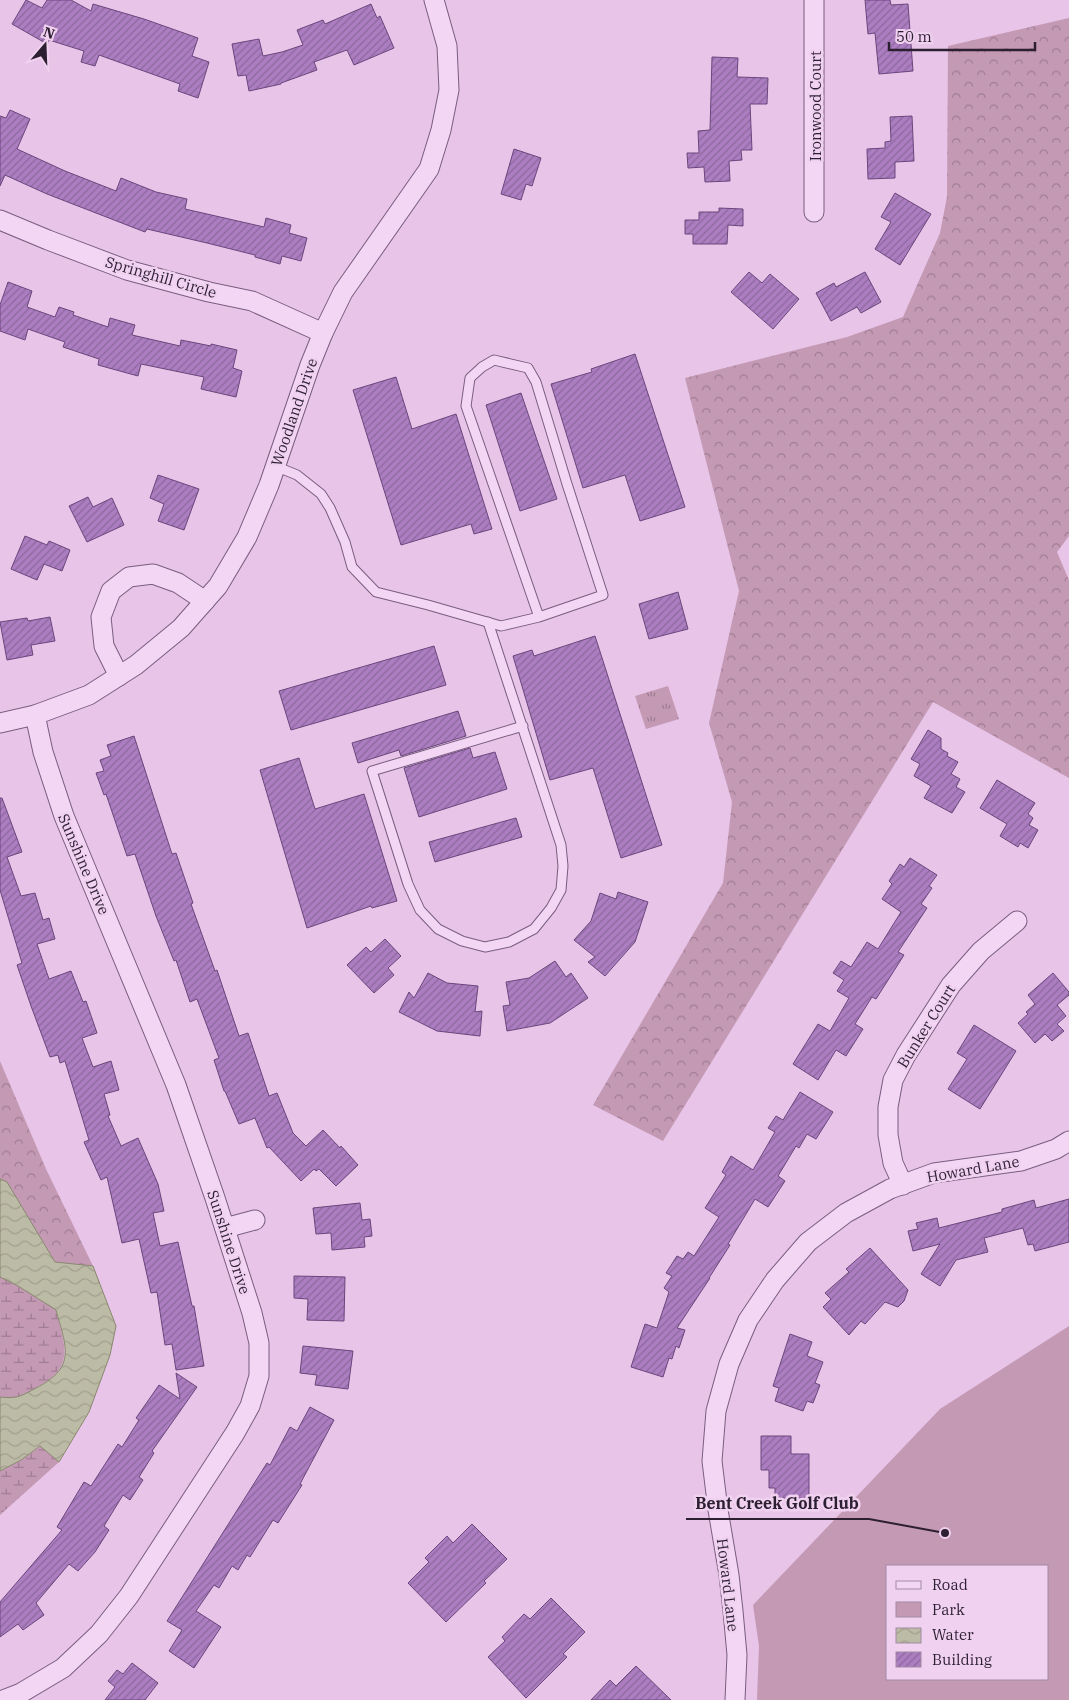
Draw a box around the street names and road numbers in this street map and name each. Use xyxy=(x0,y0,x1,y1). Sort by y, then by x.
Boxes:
street label: Ironwood Court xyxy=(806,51,825,161)
street label: Springhill Circle xyxy=(103,252,219,302)
street label: Woodland Drive xyxy=(267,356,321,468)
street label: Sunshine Drive xyxy=(54,811,114,917)
street label: Bunker Court xyxy=(893,981,959,1071)
street label: Howard Lane xyxy=(925,1151,1021,1187)
street label: Sunshine Drive xyxy=(203,1188,255,1296)
street label: Howard Lane xyxy=(713,1537,743,1633)

